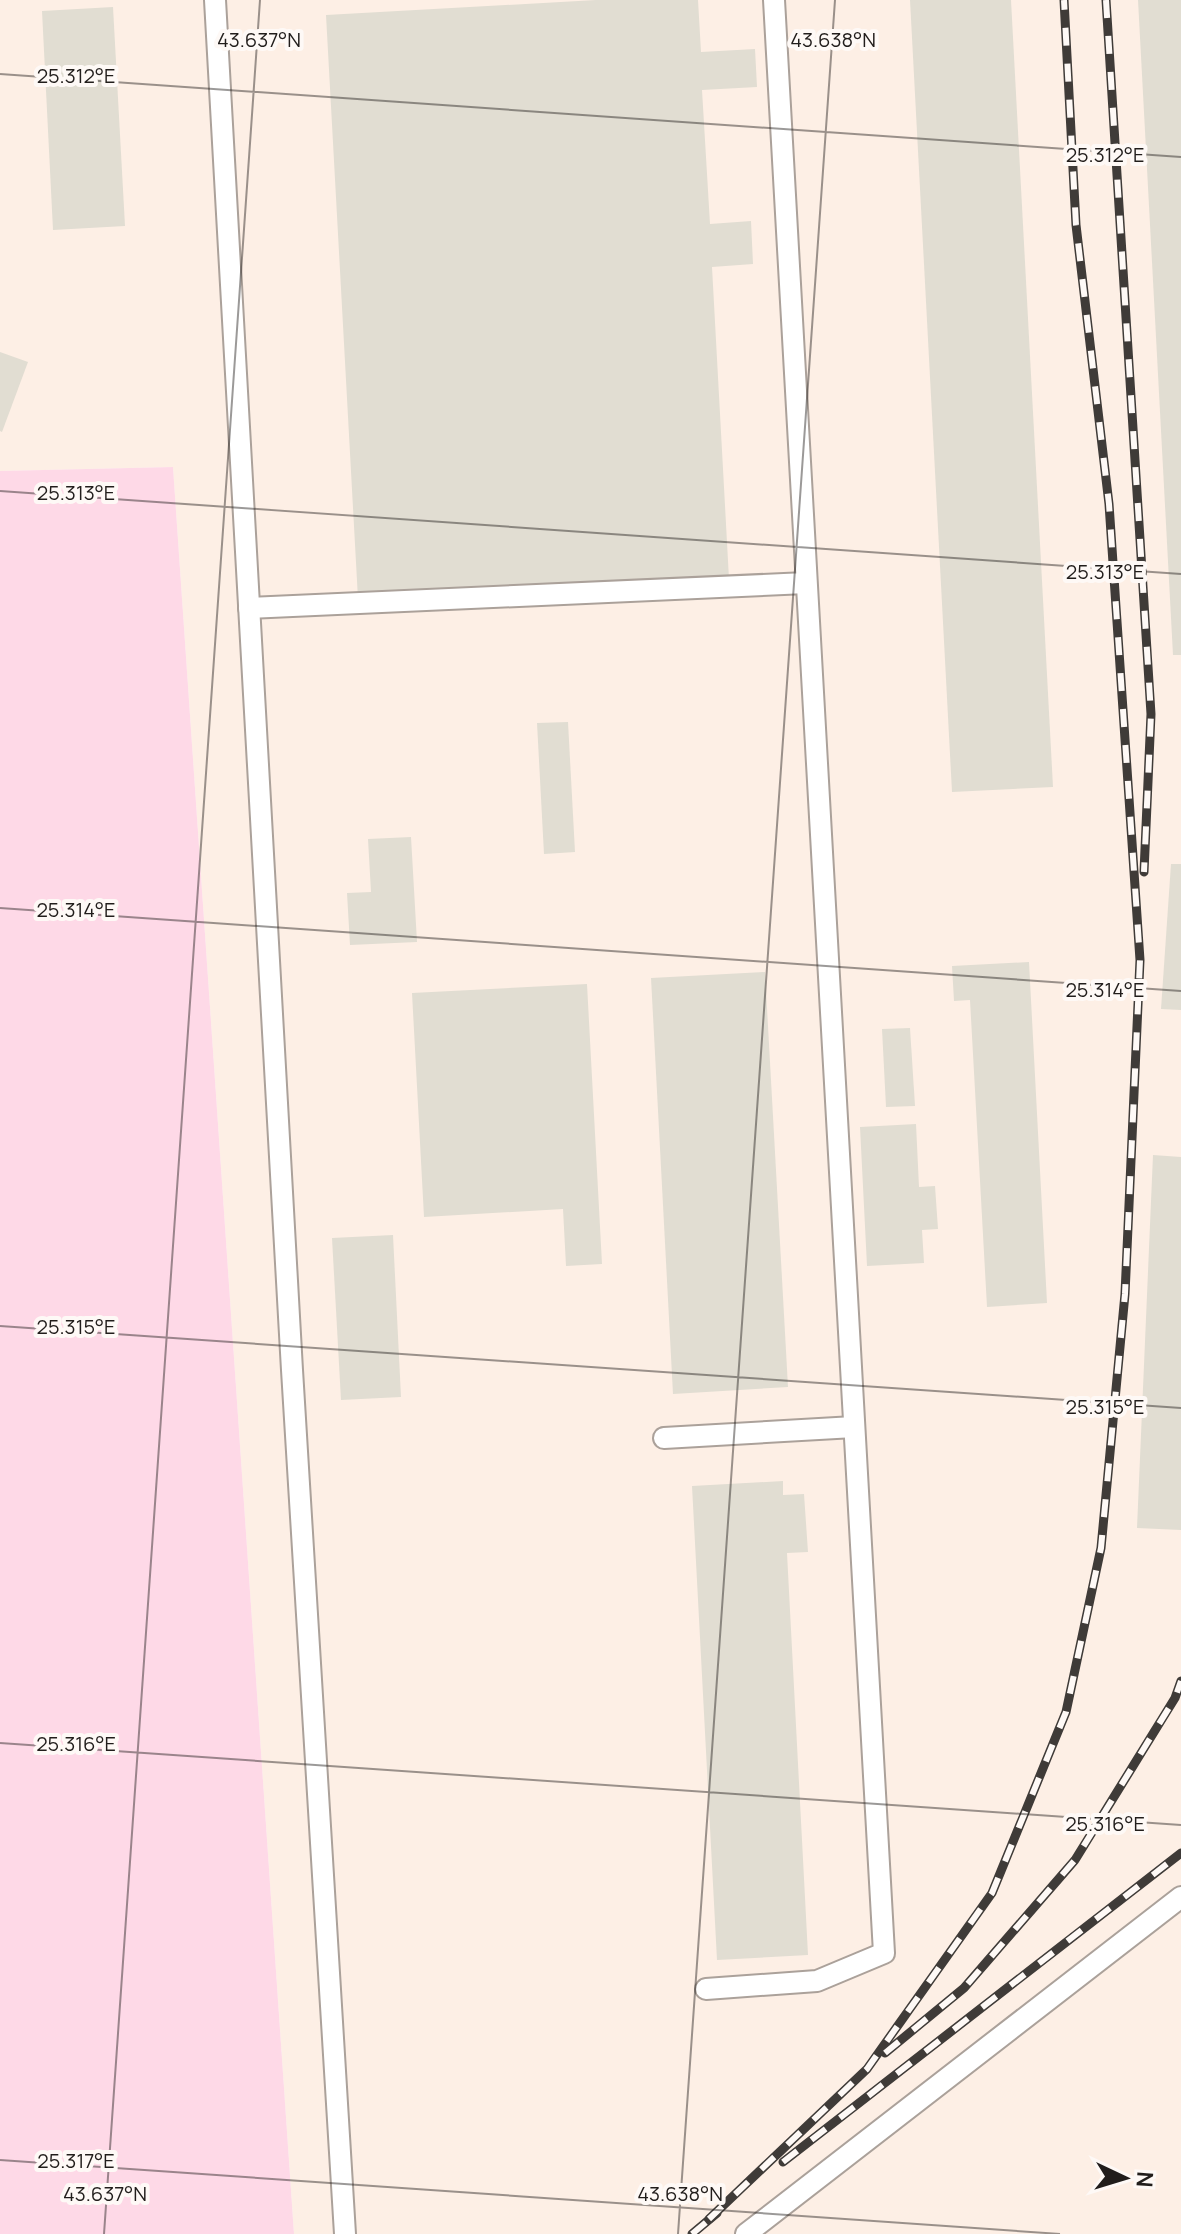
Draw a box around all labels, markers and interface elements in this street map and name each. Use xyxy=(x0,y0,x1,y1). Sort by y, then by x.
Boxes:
text: 43.637°N xyxy=(217,26,301,53)
text: 43.638°N xyxy=(790,26,876,53)
text: 25.312°E xyxy=(37,62,115,89)
text: 25.312°E xyxy=(1066,141,1144,168)
text: 25.313°E xyxy=(37,479,115,506)
text: 25.313°E xyxy=(1066,558,1144,585)
text: 25.314°E xyxy=(36,896,116,923)
text: 25.314°E xyxy=(1065,976,1145,1003)
text: 25.315°E xyxy=(37,1313,115,1340)
text: 25.315°E xyxy=(1066,1393,1144,1420)
text: 25.316°E xyxy=(36,1730,116,1757)
text: 25.316°E xyxy=(1065,1810,1145,1837)
north arrow xyxy=(1085,2138,1165,2218)
text: 25.317°E xyxy=(37,2147,115,2174)
text: N xyxy=(1129,2170,1160,2188)
text: 43.637°N xyxy=(63,2180,147,2207)
text: 43.638°N xyxy=(637,2180,723,2207)

